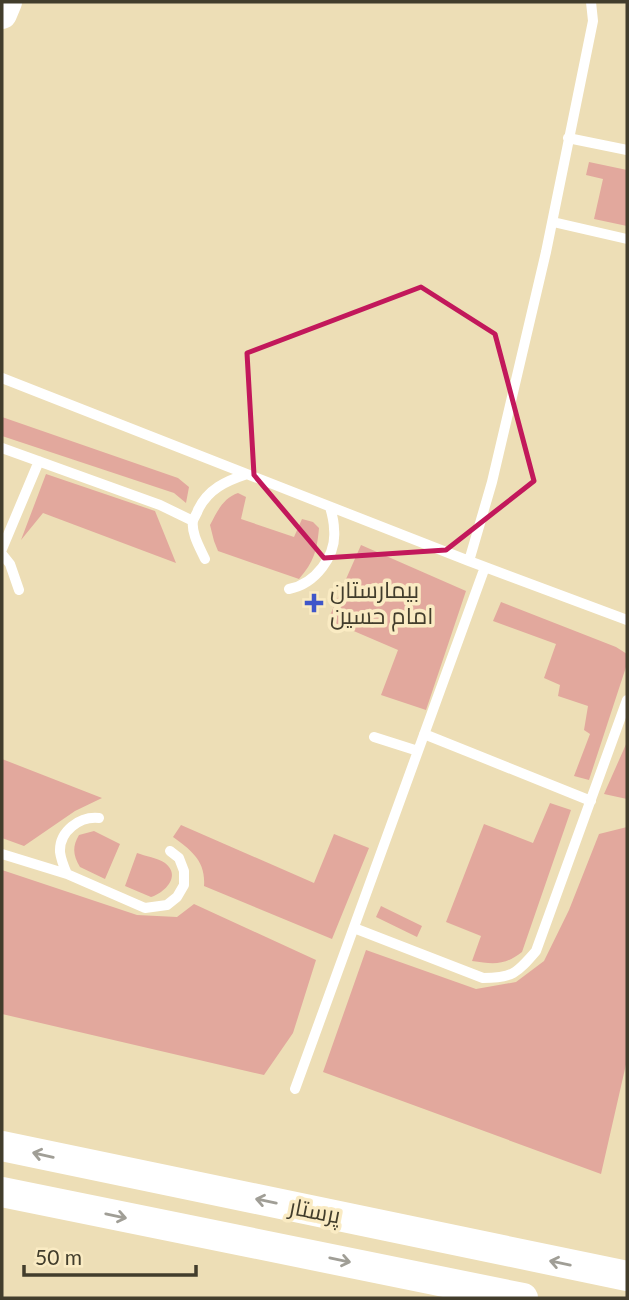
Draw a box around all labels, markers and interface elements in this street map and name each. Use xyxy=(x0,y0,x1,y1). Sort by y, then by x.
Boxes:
place label: بیمارستان امام حسین xyxy=(330,575,433,632)
marker: بیمارستان امام حسین xyxy=(304,593,324,613)
one-way arrow xyxy=(32,1148,55,1162)
street label: پرستار xyxy=(285,1191,343,1231)
one-way arrow xyxy=(255,1193,278,1207)
one-way arrow xyxy=(104,1210,127,1224)
scale bar xyxy=(24,1234,196,1278)
text: 50 m xyxy=(35,1244,82,1269)
one-way arrow xyxy=(328,1254,351,1268)
one-way arrow xyxy=(549,1255,572,1269)

